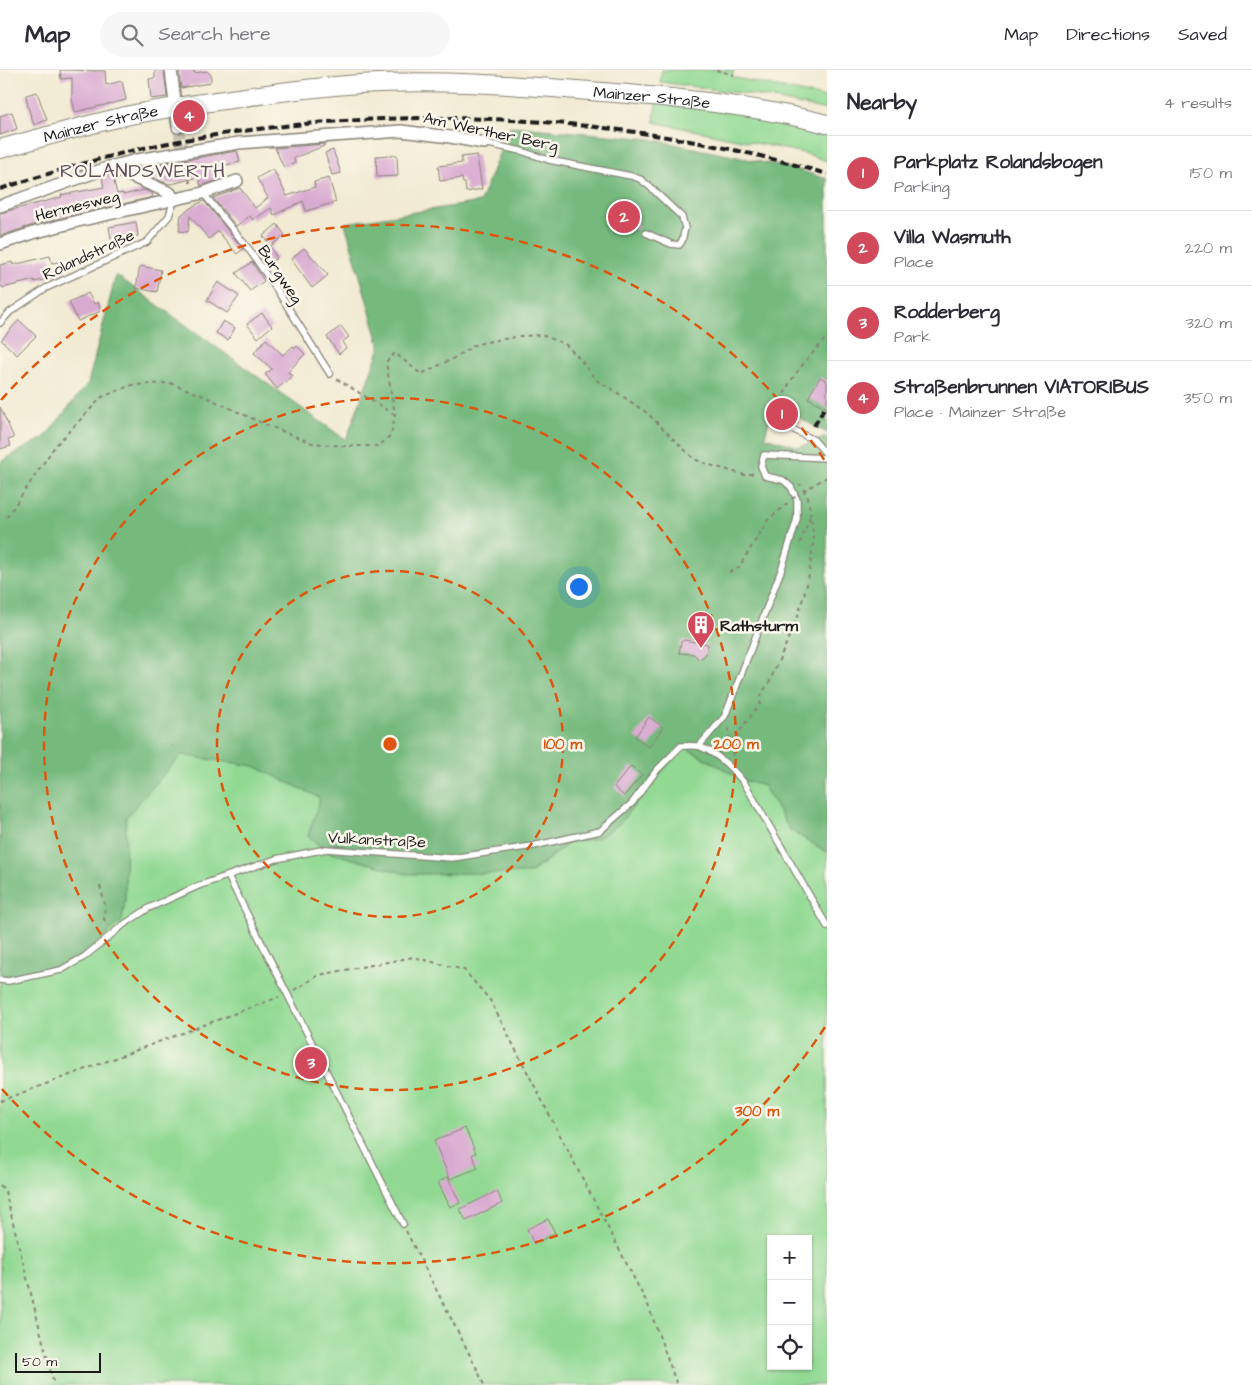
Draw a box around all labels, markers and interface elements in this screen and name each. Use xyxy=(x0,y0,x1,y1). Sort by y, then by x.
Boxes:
search box xyxy=(100,12,450,57)
text: Map xyxy=(25,18,70,52)
icon: search xyxy=(118,21,146,49)
text: Search here xyxy=(158,21,271,48)
text: Map xyxy=(1004,22,1038,47)
text: Directions xyxy=(1066,22,1150,47)
text: Saved xyxy=(1178,22,1227,47)
street label: Mainzer Straße xyxy=(593,81,712,114)
text: Nearby xyxy=(847,88,917,117)
text: 4 results xyxy=(1164,92,1232,114)
pin: 4 xyxy=(173,97,205,135)
street label: Mainzer Straße xyxy=(41,100,160,148)
street label: Am Werther Berg xyxy=(421,107,560,158)
text: Parkplatz Rolandsbogen xyxy=(894,149,1102,176)
district label: ROLANDSWERTH xyxy=(60,158,226,185)
text: 1 xyxy=(862,162,864,184)
text: 150 m xyxy=(1190,162,1232,184)
text: Parking xyxy=(894,176,950,198)
street label: Hermesweg xyxy=(33,185,122,228)
pin: 2 xyxy=(608,198,640,236)
street label: Rolandstraße xyxy=(39,224,138,286)
text: Villa Wasmuth xyxy=(894,224,1011,251)
text: 2 xyxy=(858,237,868,259)
text: 220 m xyxy=(1185,237,1232,259)
street label: Burgweg xyxy=(252,241,308,309)
text: Place xyxy=(894,251,934,273)
text: Rodderberg xyxy=(894,299,1000,326)
text: 3 xyxy=(859,312,867,334)
text: 320 m xyxy=(1186,312,1232,334)
text: Park xyxy=(894,326,931,348)
text: Straßenbrunnen VIATORIBUS xyxy=(894,374,1149,401)
text: 4 xyxy=(858,387,868,409)
text: 350 m xyxy=(1184,387,1232,409)
pin: 1 xyxy=(766,395,798,433)
text: Place · Mainzer Straße xyxy=(894,401,1066,423)
your location xyxy=(566,574,592,600)
building icon: Rathsturm xyxy=(686,610,716,649)
place label: Rathsturm xyxy=(720,615,798,637)
text: 100 m xyxy=(544,734,583,755)
text: 200 m xyxy=(712,734,759,755)
centre of rings xyxy=(381,735,399,753)
street label: Vulkanstraße xyxy=(327,826,427,854)
pin: 3 xyxy=(295,1044,327,1082)
text: 300 m xyxy=(734,1101,779,1122)
map controls xyxy=(767,1235,812,1370)
button: + xyxy=(767,1235,812,1280)
button: − xyxy=(767,1280,812,1325)
button: locate xyxy=(767,1325,812,1370)
scale bar xyxy=(15,1350,101,1373)
text: 50 m xyxy=(22,1352,57,1372)

